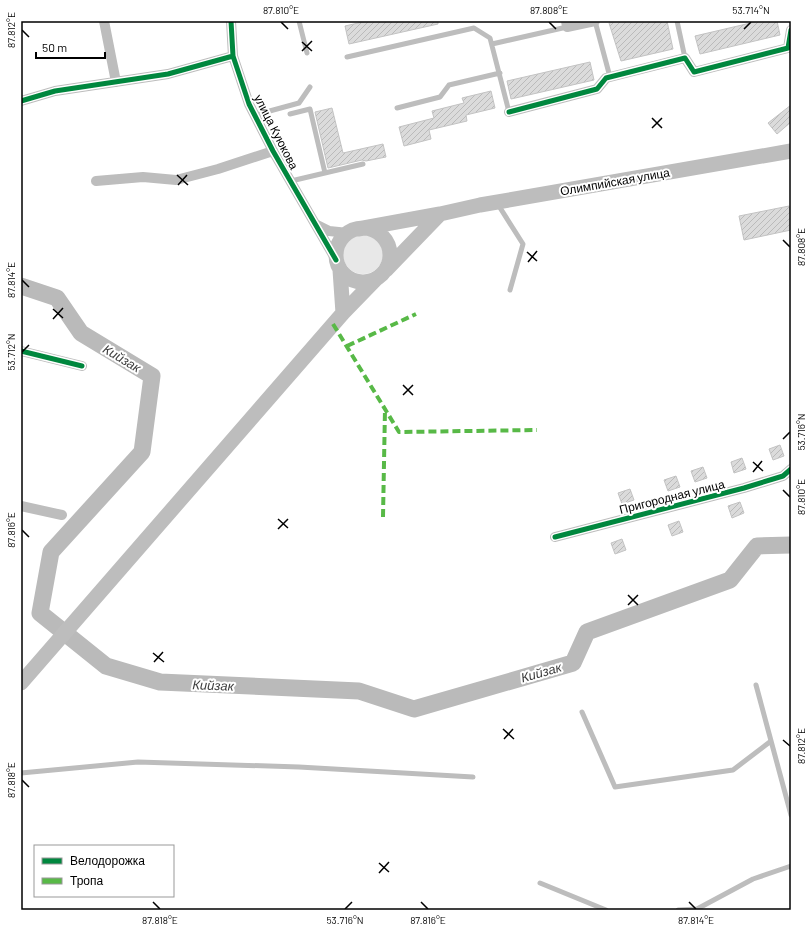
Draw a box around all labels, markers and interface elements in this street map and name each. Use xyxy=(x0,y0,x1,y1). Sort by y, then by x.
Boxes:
text: 87.810°E xyxy=(263,4,299,16)
text: 87.808°E xyxy=(530,4,568,16)
text: 53.714°N xyxy=(732,4,770,16)
text: 87.812°E xyxy=(5,12,17,48)
scale bar xyxy=(36,34,105,60)
text: 50 m xyxy=(42,40,67,54)
street label: улица Куюкова xyxy=(251,92,302,172)
street label: Олимпийская улица xyxy=(559,164,671,199)
text: 87.808°E xyxy=(795,228,807,266)
text: 87.814°E xyxy=(5,262,17,298)
text: 53.712°N xyxy=(5,333,17,371)
water label: Кийзак xyxy=(100,340,145,376)
text: 53.716°N xyxy=(795,413,807,451)
street label: Пригородная улица xyxy=(618,476,726,517)
text: 87.810°E xyxy=(795,479,807,515)
text: 87.816°E xyxy=(5,512,17,548)
water label: Кийзак xyxy=(519,658,564,685)
water label: Кийзак xyxy=(192,676,235,694)
text: 87.812°E xyxy=(795,728,807,764)
text: 87.818°E xyxy=(5,762,17,798)
legend xyxy=(34,845,174,897)
text: Велодорожка xyxy=(70,853,145,868)
text: Тропа xyxy=(70,873,104,888)
text: 87.818°E xyxy=(142,914,178,926)
text: 53.716°N xyxy=(326,914,364,926)
text: 87.816°E xyxy=(410,914,446,926)
text: 87.814°E xyxy=(678,914,714,926)

